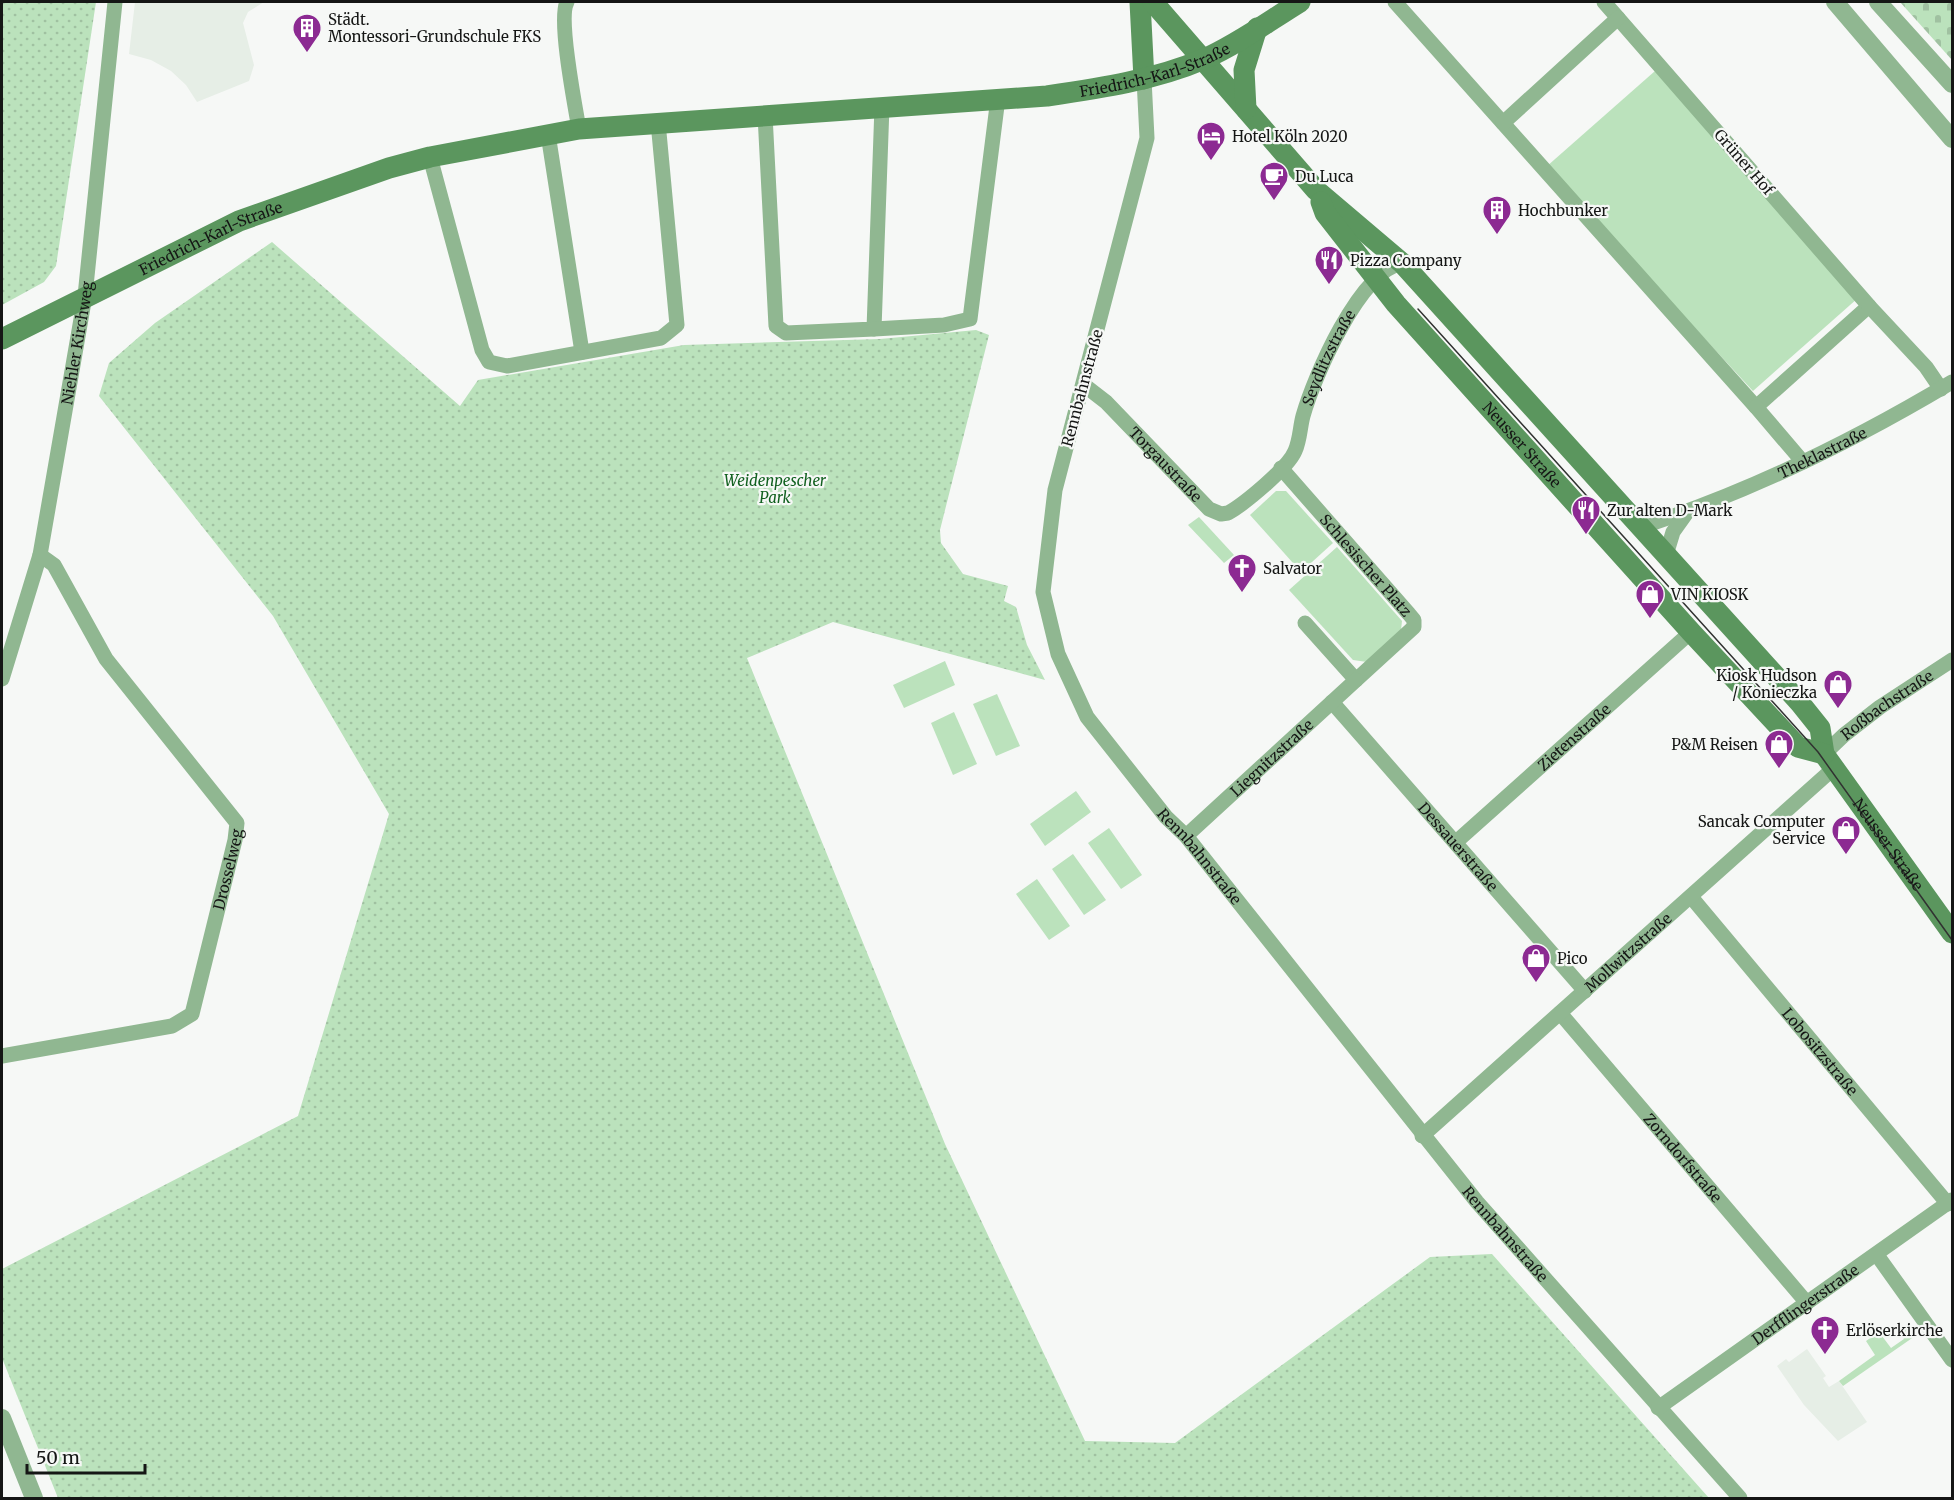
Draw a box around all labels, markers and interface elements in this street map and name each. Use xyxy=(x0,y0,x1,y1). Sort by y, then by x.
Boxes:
place label: Städt. Montessori-Grundschule FKS xyxy=(328,10,541,46)
building icon: Städt. Montessori-Grundschule FKS xyxy=(291,12,323,54)
street label: Friedrich-Karl-Straße xyxy=(1078,38,1233,100)
hotel icon: Hotel Köln 2020 xyxy=(1195,120,1227,162)
street label: Grüner Hof xyxy=(1710,125,1779,200)
place label: Hotel Köln 2020 xyxy=(1232,127,1348,146)
cafe icon: Du Luca xyxy=(1258,160,1290,202)
place label: Du Luca xyxy=(1295,167,1354,186)
building icon: Hochbunker xyxy=(1481,194,1513,236)
street label: Friedrich-Karl-Straße xyxy=(136,197,285,279)
place label: Hochbunker xyxy=(1518,201,1608,220)
restaurant icon: Pizza Company xyxy=(1313,244,1345,286)
place label: Pizza Company xyxy=(1350,251,1462,270)
street label: Niehler Kirchweg xyxy=(57,280,96,406)
street label: Seydlitzstraße xyxy=(1297,306,1359,408)
street label: Rennbahnstraße xyxy=(1057,327,1107,449)
street label: Neusser Straße xyxy=(1479,398,1566,491)
street label: Theklastraße xyxy=(1775,422,1870,482)
street label: Torgaustraße xyxy=(1125,423,1206,506)
park label: Weidenpescher Park xyxy=(724,471,827,507)
restaurant icon: Zur alten D-Mark xyxy=(1570,494,1602,536)
place label: Zur alten D-Mark xyxy=(1607,501,1733,520)
street label: Schlesischer Platz xyxy=(1316,510,1416,620)
church icon: Salvator xyxy=(1226,552,1258,594)
place label: Salvator xyxy=(1263,559,1322,578)
shop icon: VIN KIOSK xyxy=(1634,578,1666,620)
place label: VIN KIOSK xyxy=(1670,585,1749,604)
place label: Kiosk Hudson / Konieczka xyxy=(1716,666,1817,702)
street label: Roßbachstraße xyxy=(1837,666,1937,744)
shop icon: Kiosk Hudson / Konieczka xyxy=(1822,668,1854,710)
street label: Zietenstraße xyxy=(1533,699,1614,774)
street label: Liegnitzstraße xyxy=(1226,715,1317,800)
shop icon: P&M Reisen xyxy=(1763,728,1795,770)
place label: P&M Reisen xyxy=(1671,735,1758,754)
street label: Neusser Straße xyxy=(1849,794,1928,894)
street label: Dessauerstraße xyxy=(1414,798,1503,895)
street label: Rennbahnstraße xyxy=(1153,804,1246,908)
place label: Sancak Computer Service xyxy=(1698,812,1825,848)
shop icon: Sancak Computer Service xyxy=(1830,814,1862,856)
street label: Drosselweg xyxy=(209,828,246,912)
street label: Mollwitzstraße xyxy=(1581,908,1675,996)
shop icon: Pico xyxy=(1520,942,1552,984)
place label: Pico xyxy=(1557,949,1588,968)
street label: Lobositzstraße xyxy=(1778,1004,1862,1099)
street label: Zorndorfstraße xyxy=(1640,1109,1727,1206)
street label: Rennbahnstraße xyxy=(1459,1182,1553,1285)
street label: Derfflingerstraße xyxy=(1748,1260,1862,1348)
church icon: Erlöserkirche xyxy=(1809,1314,1841,1356)
place label: Erlöserkirche xyxy=(1846,1321,1943,1340)
scale bar xyxy=(27,1437,146,1475)
text: 50 m xyxy=(36,1446,80,1469)

